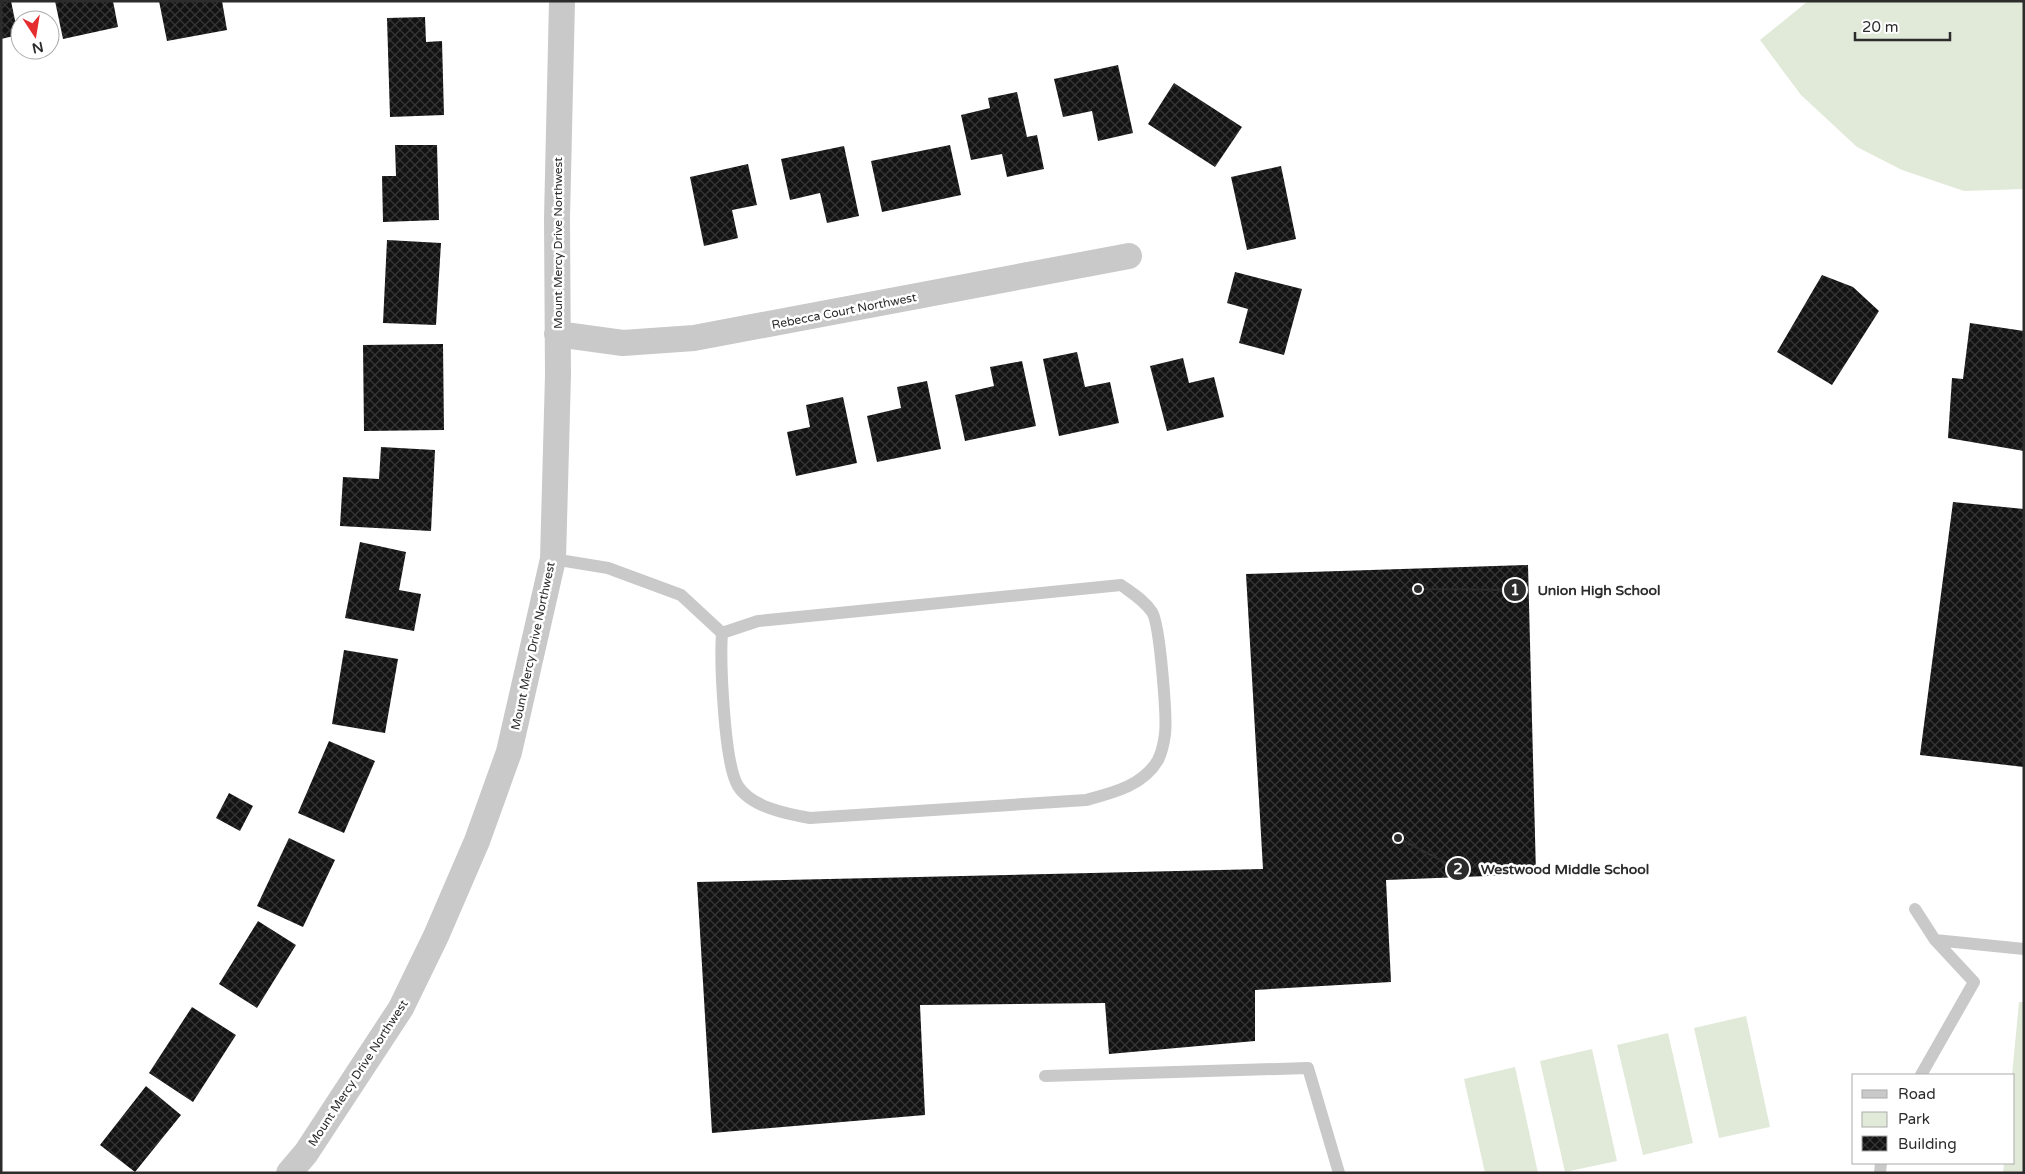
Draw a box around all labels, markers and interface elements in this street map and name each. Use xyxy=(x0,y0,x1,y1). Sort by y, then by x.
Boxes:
north arrow xyxy=(10,10,60,60)
scale bar xyxy=(1855,10,1950,42)
text: 20 m xyxy=(1862,18,1899,36)
text: N xyxy=(30,38,45,57)
street label: Mount Mercy Drive Northwest xyxy=(551,157,565,329)
street label: Rebecca Court Northwest xyxy=(771,290,918,332)
street label: Mount Mercy Drive Northwest xyxy=(508,560,558,731)
callout: Union High School xyxy=(1503,576,1671,605)
text: 1 xyxy=(1510,581,1520,599)
text: Union High School xyxy=(1537,582,1661,599)
callout: Westwood Middle School xyxy=(1446,855,1659,884)
text: 2 xyxy=(1453,860,1463,878)
text: Westwood Middle School xyxy=(1481,861,1649,878)
street label: Mount Mercy Drive Northwest xyxy=(305,997,411,1149)
legend xyxy=(1852,1074,2015,1164)
text: Road xyxy=(1898,1085,1936,1103)
text: Park xyxy=(1898,1110,1930,1128)
text: Building xyxy=(1898,1135,1957,1153)

